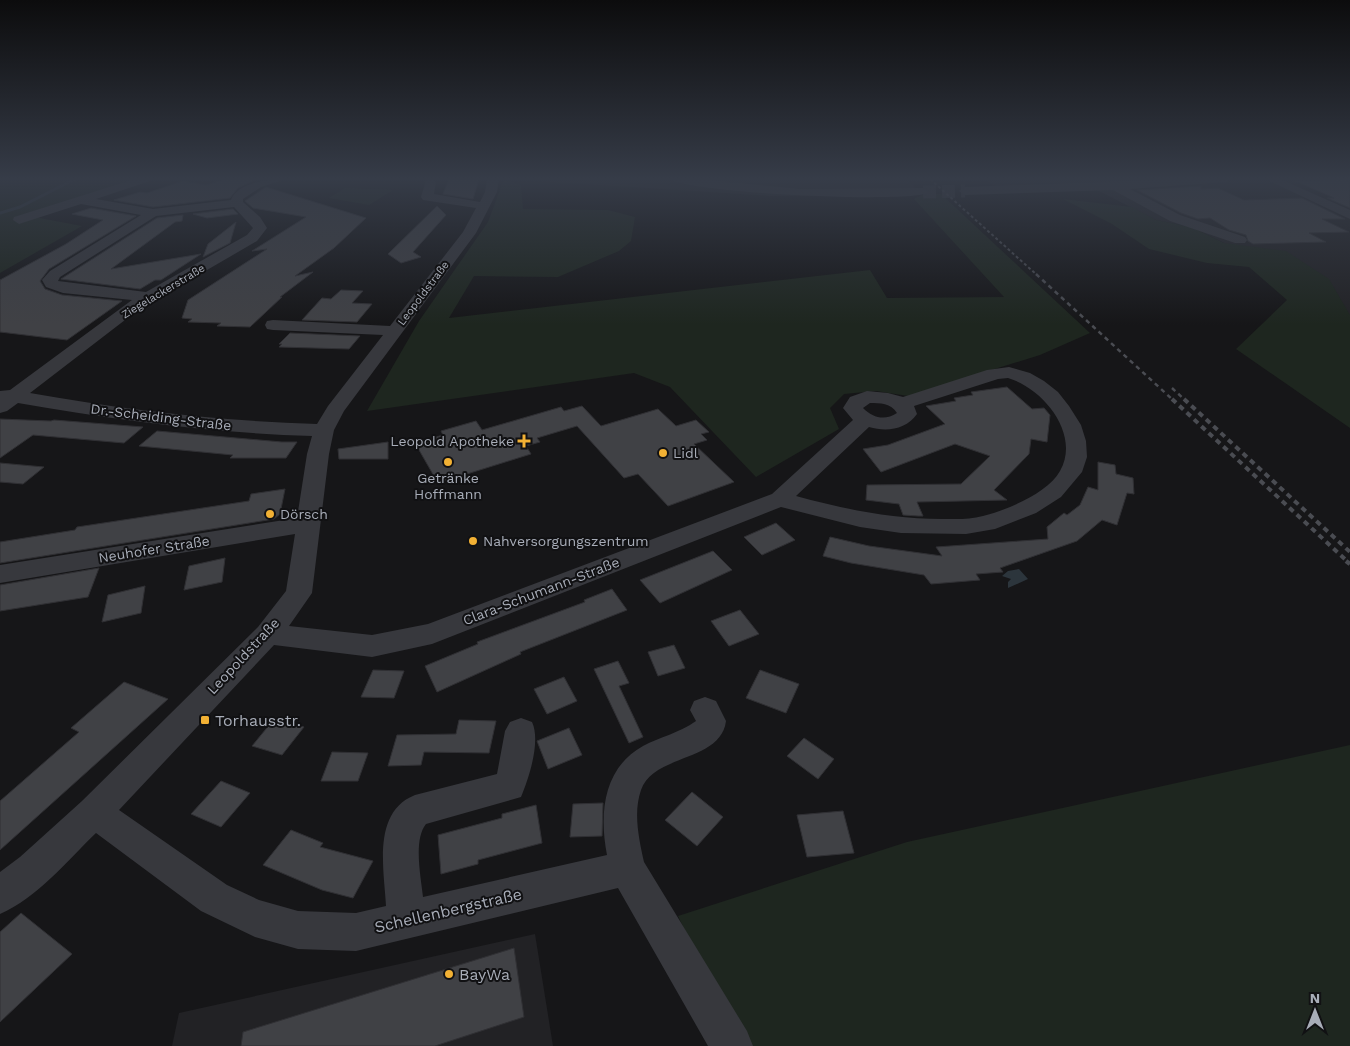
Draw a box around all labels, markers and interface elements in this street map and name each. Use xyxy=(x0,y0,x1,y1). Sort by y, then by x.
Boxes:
street label: Leopoldstraße xyxy=(395,259,452,328)
street label: Ziegelackerstraße xyxy=(119,261,207,321)
street label: Dr.-Scheiding-Straße xyxy=(90,400,232,434)
place label: Leopold Apotheke xyxy=(390,433,514,449)
marker: Leopold Apotheke xyxy=(518,435,530,447)
place label: Lidl xyxy=(673,445,699,461)
marker: Lidl xyxy=(657,447,669,459)
marker: Getränke Hoffmann xyxy=(442,456,454,468)
place label: Getränke Hoffmann xyxy=(414,470,482,502)
place label: Dörsch xyxy=(280,506,328,522)
marker: Dörsch xyxy=(264,508,276,520)
street label: Neuhofer Straße xyxy=(97,532,211,566)
place label: Nahversorgungszentrum xyxy=(483,533,649,549)
marker: Nahversorgungszentrum xyxy=(467,535,479,547)
street label: Clara-Schumann-Straße xyxy=(460,554,622,628)
street label: Leopoldstraße xyxy=(204,615,282,697)
place label: Torhausstr. xyxy=(215,711,301,730)
marker: Torhausstr. xyxy=(199,714,211,726)
street label: Schellenbergstraße xyxy=(373,884,524,937)
place label: BayWa xyxy=(459,965,510,984)
marker: BayWa xyxy=(443,968,455,980)
north arrow xyxy=(1290,986,1340,1036)
text: N xyxy=(1310,990,1320,1006)

